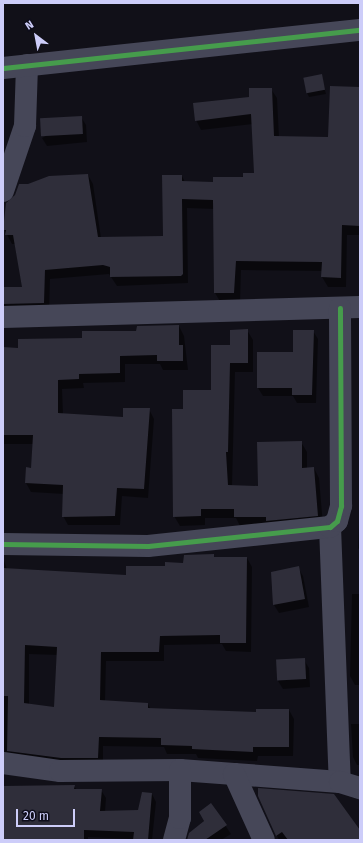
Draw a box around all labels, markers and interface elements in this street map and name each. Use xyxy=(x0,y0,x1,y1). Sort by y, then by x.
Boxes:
north arrow xyxy=(16,16,56,56)
text: N xyxy=(23,18,36,33)
scale bar xyxy=(18,801,77,827)
text: 20 m xyxy=(23,809,49,823)

